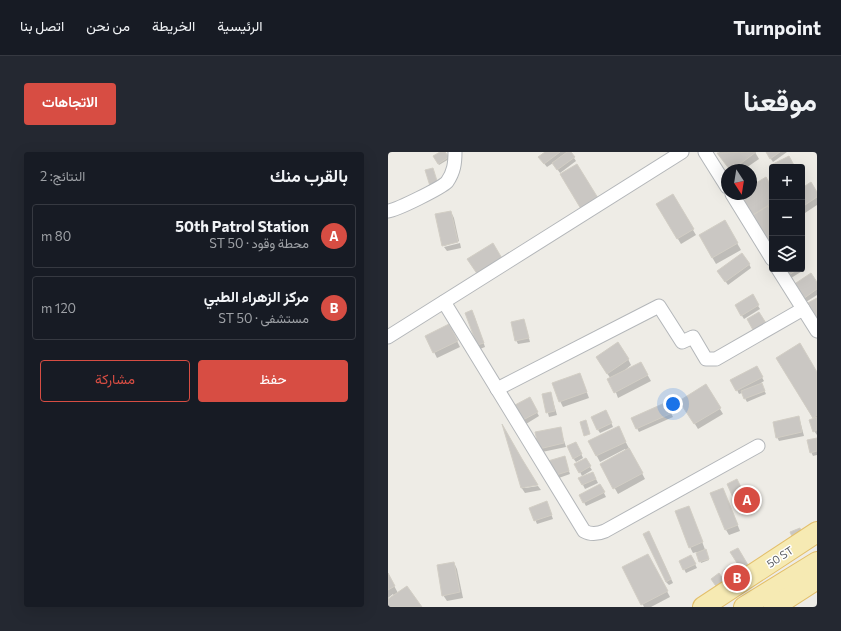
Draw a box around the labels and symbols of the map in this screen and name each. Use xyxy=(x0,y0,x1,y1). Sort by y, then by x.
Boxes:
north arrow xyxy=(721,164,757,200)
your location xyxy=(663,394,683,414)
pin: A xyxy=(734,485,760,515)
street label: 50 ST xyxy=(764,543,795,570)
pin: B xyxy=(724,563,750,593)

